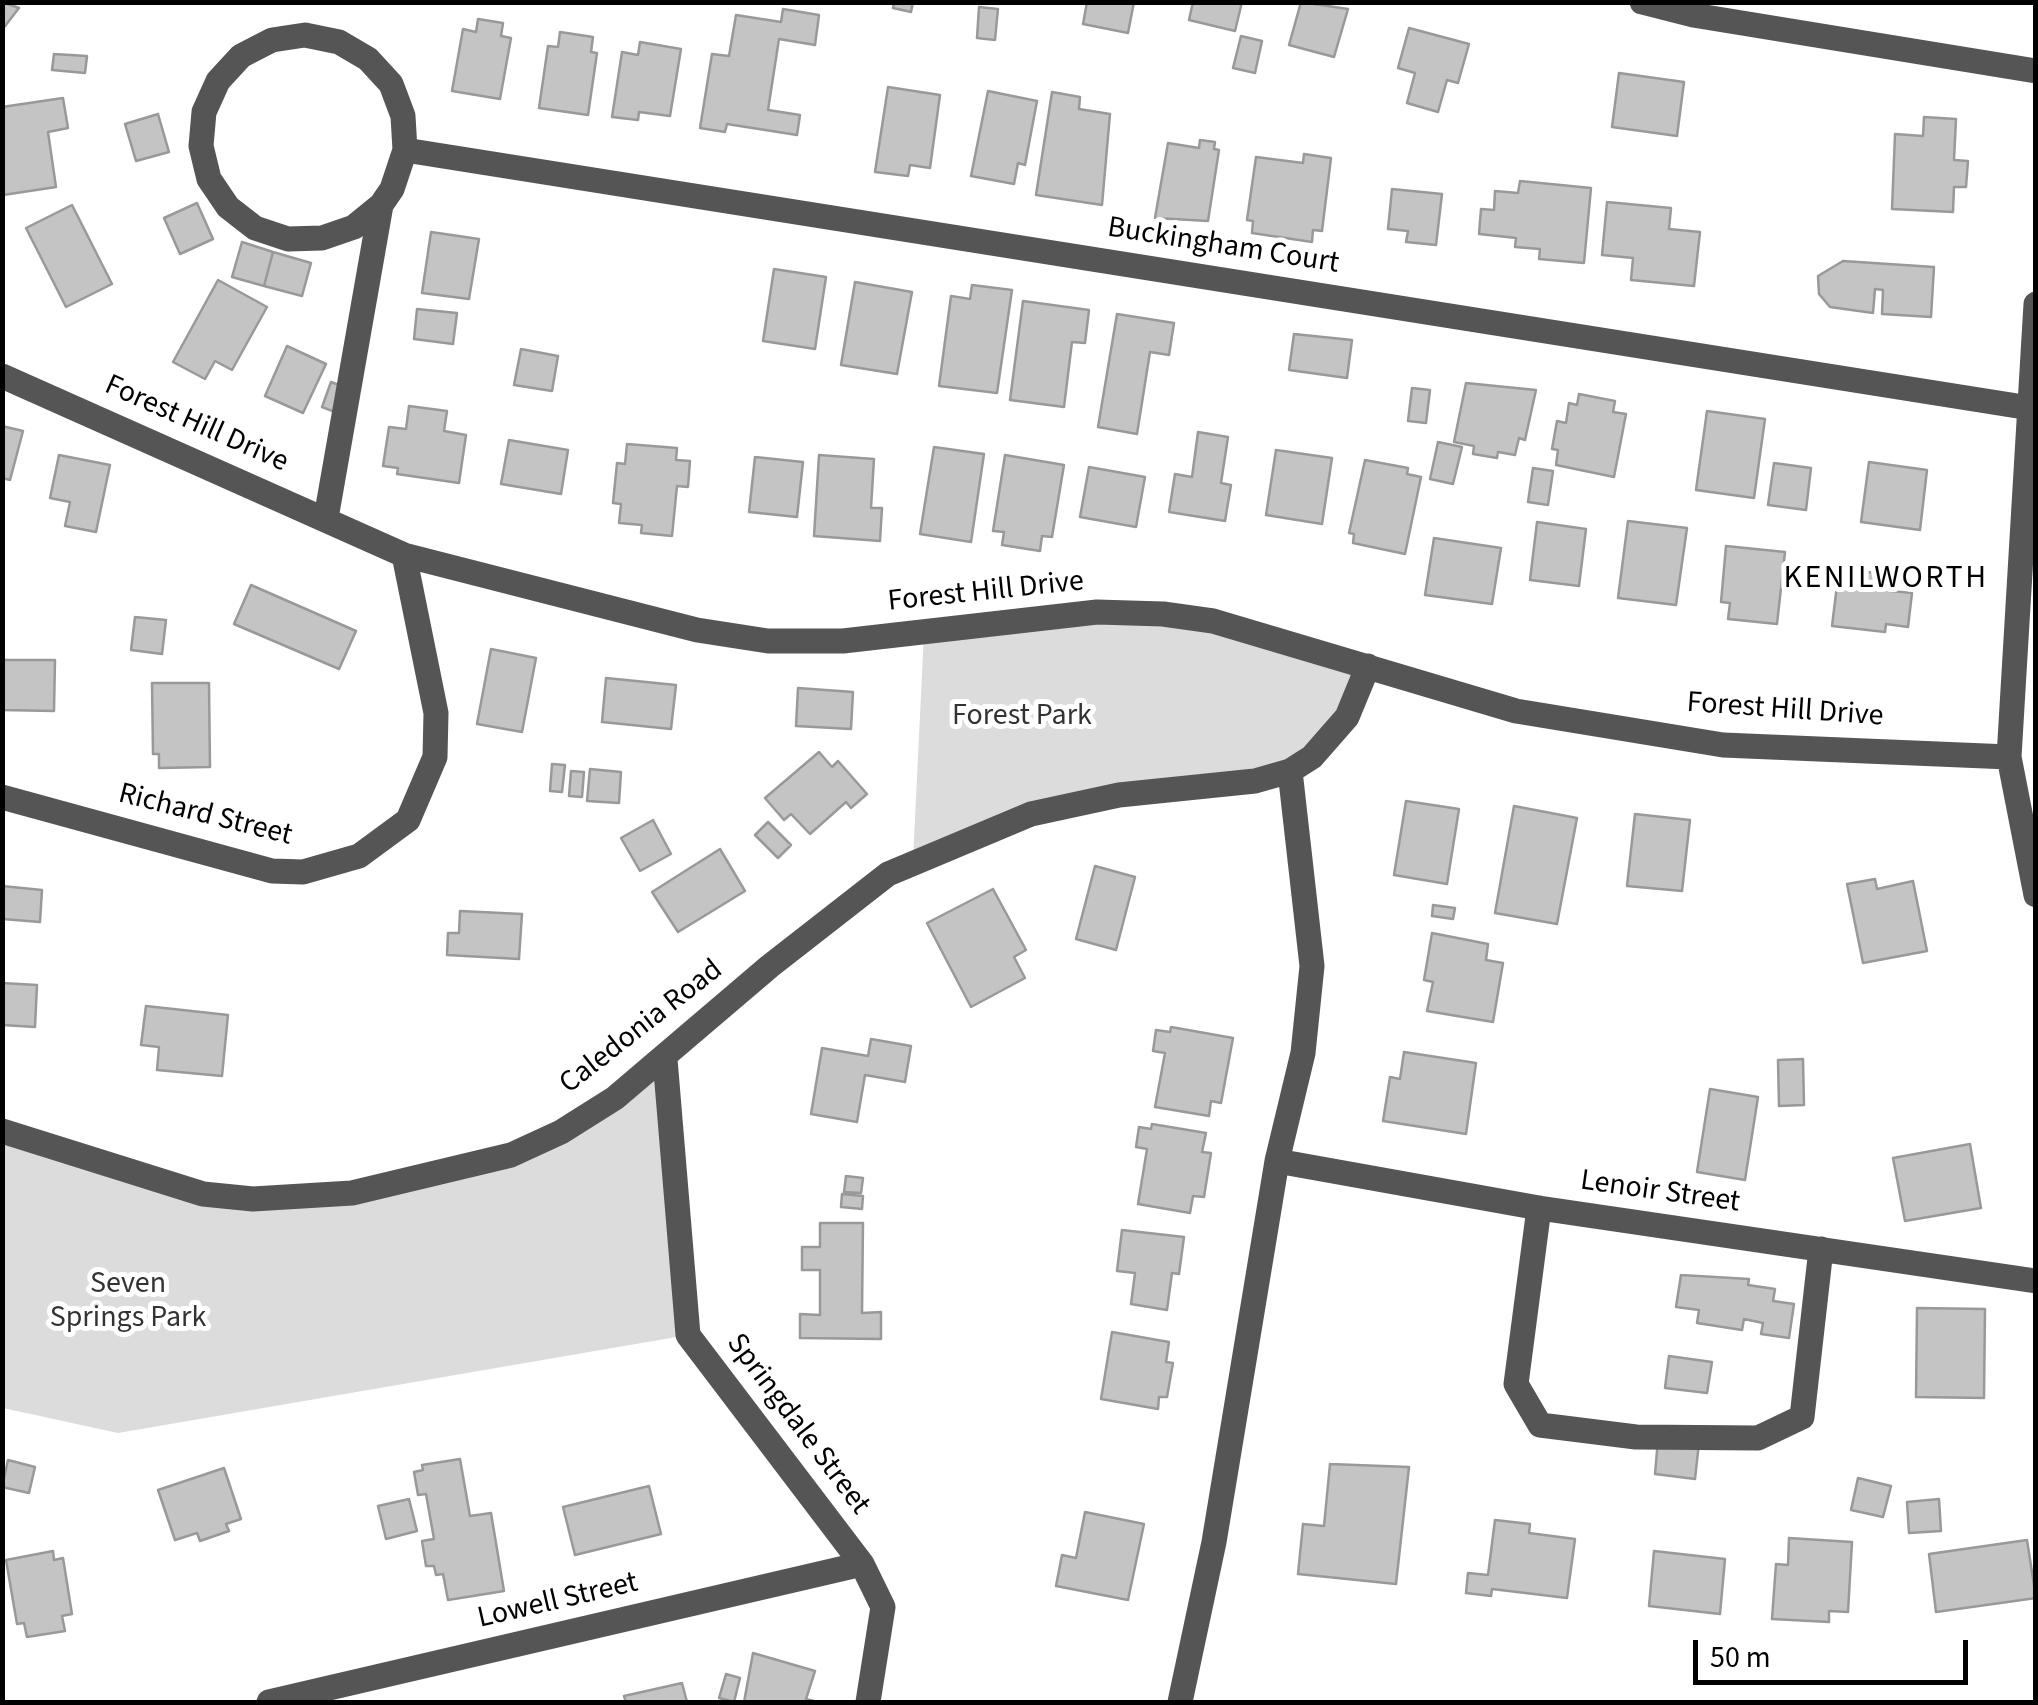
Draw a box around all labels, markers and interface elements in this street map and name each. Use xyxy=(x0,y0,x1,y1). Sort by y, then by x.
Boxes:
street label: Buckingham Court xyxy=(1105,211,1341,283)
street label: Forest Hill Drive xyxy=(99,368,293,482)
district label: KENILWORTH xyxy=(1783,561,1989,599)
street label: Forest Hill Drive xyxy=(886,565,1086,621)
street label: Forest Hill Drive xyxy=(1685,686,1885,736)
park label: Forest Park xyxy=(952,699,1092,735)
street label: Richard Street xyxy=(115,777,295,855)
street label: Caledonia Road xyxy=(553,953,731,1103)
street label: Lenoir Street xyxy=(1578,1164,1742,1222)
park label: Seven Springs Park xyxy=(50,1267,206,1338)
street label: Springdale Street xyxy=(717,1327,877,1523)
street label: Lowell Street xyxy=(474,1566,642,1638)
scale bar xyxy=(1698,1620,1973,1682)
text: 50 m xyxy=(1710,1636,1771,1679)

